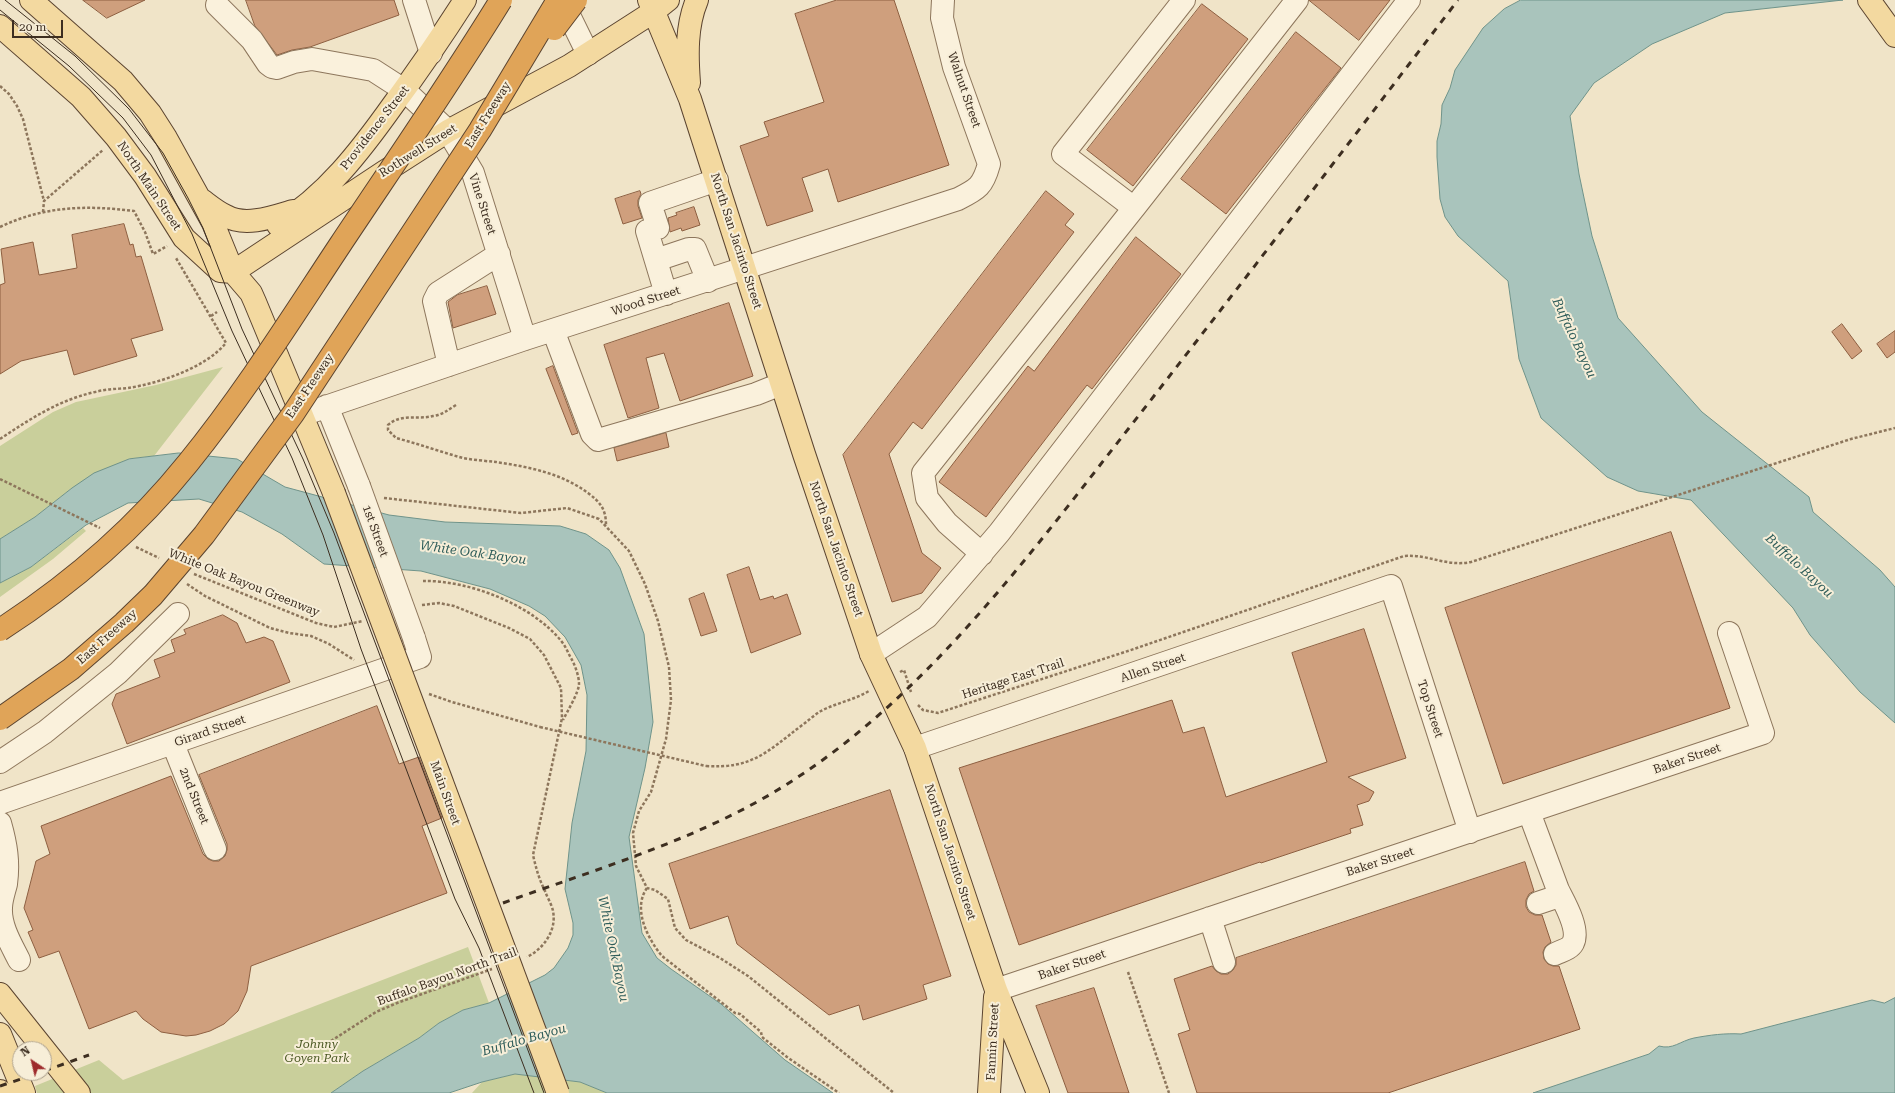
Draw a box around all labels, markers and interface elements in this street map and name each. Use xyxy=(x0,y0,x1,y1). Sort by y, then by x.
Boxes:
scale bar xyxy=(14,12,65,38)
text: 20 m xyxy=(19,20,46,34)
street label: Walnut Street xyxy=(944,50,984,130)
street label: East Freeway xyxy=(462,79,514,151)
street label: Providence Street xyxy=(338,83,412,173)
street label: Rothwell Street xyxy=(377,121,459,181)
street label: North Main Street xyxy=(114,139,184,233)
street label: Vine Street xyxy=(465,171,499,237)
street label: North San Jacinto Street xyxy=(707,171,765,311)
street label: Wood Street xyxy=(610,283,682,319)
water label: Buffalo Bayou xyxy=(1549,296,1599,380)
street label: East Freeway xyxy=(283,351,337,421)
street label: North San Jacinto Street xyxy=(806,479,866,619)
street label: 1st Street xyxy=(359,503,391,559)
water label: Buffalo Bayou xyxy=(1762,531,1836,601)
water label: White Oak Bayou xyxy=(419,538,527,568)
street label: White Oak Bayou Greenway xyxy=(166,546,322,620)
street label: East Freeway xyxy=(74,606,140,668)
street label: Allen Street xyxy=(1119,650,1187,686)
street label: Heritage East Trail xyxy=(960,656,1066,702)
street label: Top Street xyxy=(1414,678,1446,740)
street label: Girard Street xyxy=(172,712,248,750)
street label: Baker Street xyxy=(1651,741,1723,777)
street label: Main Street xyxy=(427,759,463,827)
street label: 2nd Street xyxy=(176,766,212,826)
street label: North San Jacinto Street xyxy=(921,782,979,922)
street label: Baker Street xyxy=(1344,844,1416,880)
water label: White Oak Bayou xyxy=(594,895,632,1003)
street label: Buffalo Bayou North Trail xyxy=(375,945,519,1009)
street label: Baker Street xyxy=(1036,947,1108,983)
street label: Fannin Street xyxy=(984,1003,1002,1081)
water label: Buffalo Bayou xyxy=(480,1021,568,1059)
park label: Johnny Goyen Park xyxy=(285,1037,349,1065)
north arrow xyxy=(12,1041,52,1081)
text: N xyxy=(18,1044,33,1059)

